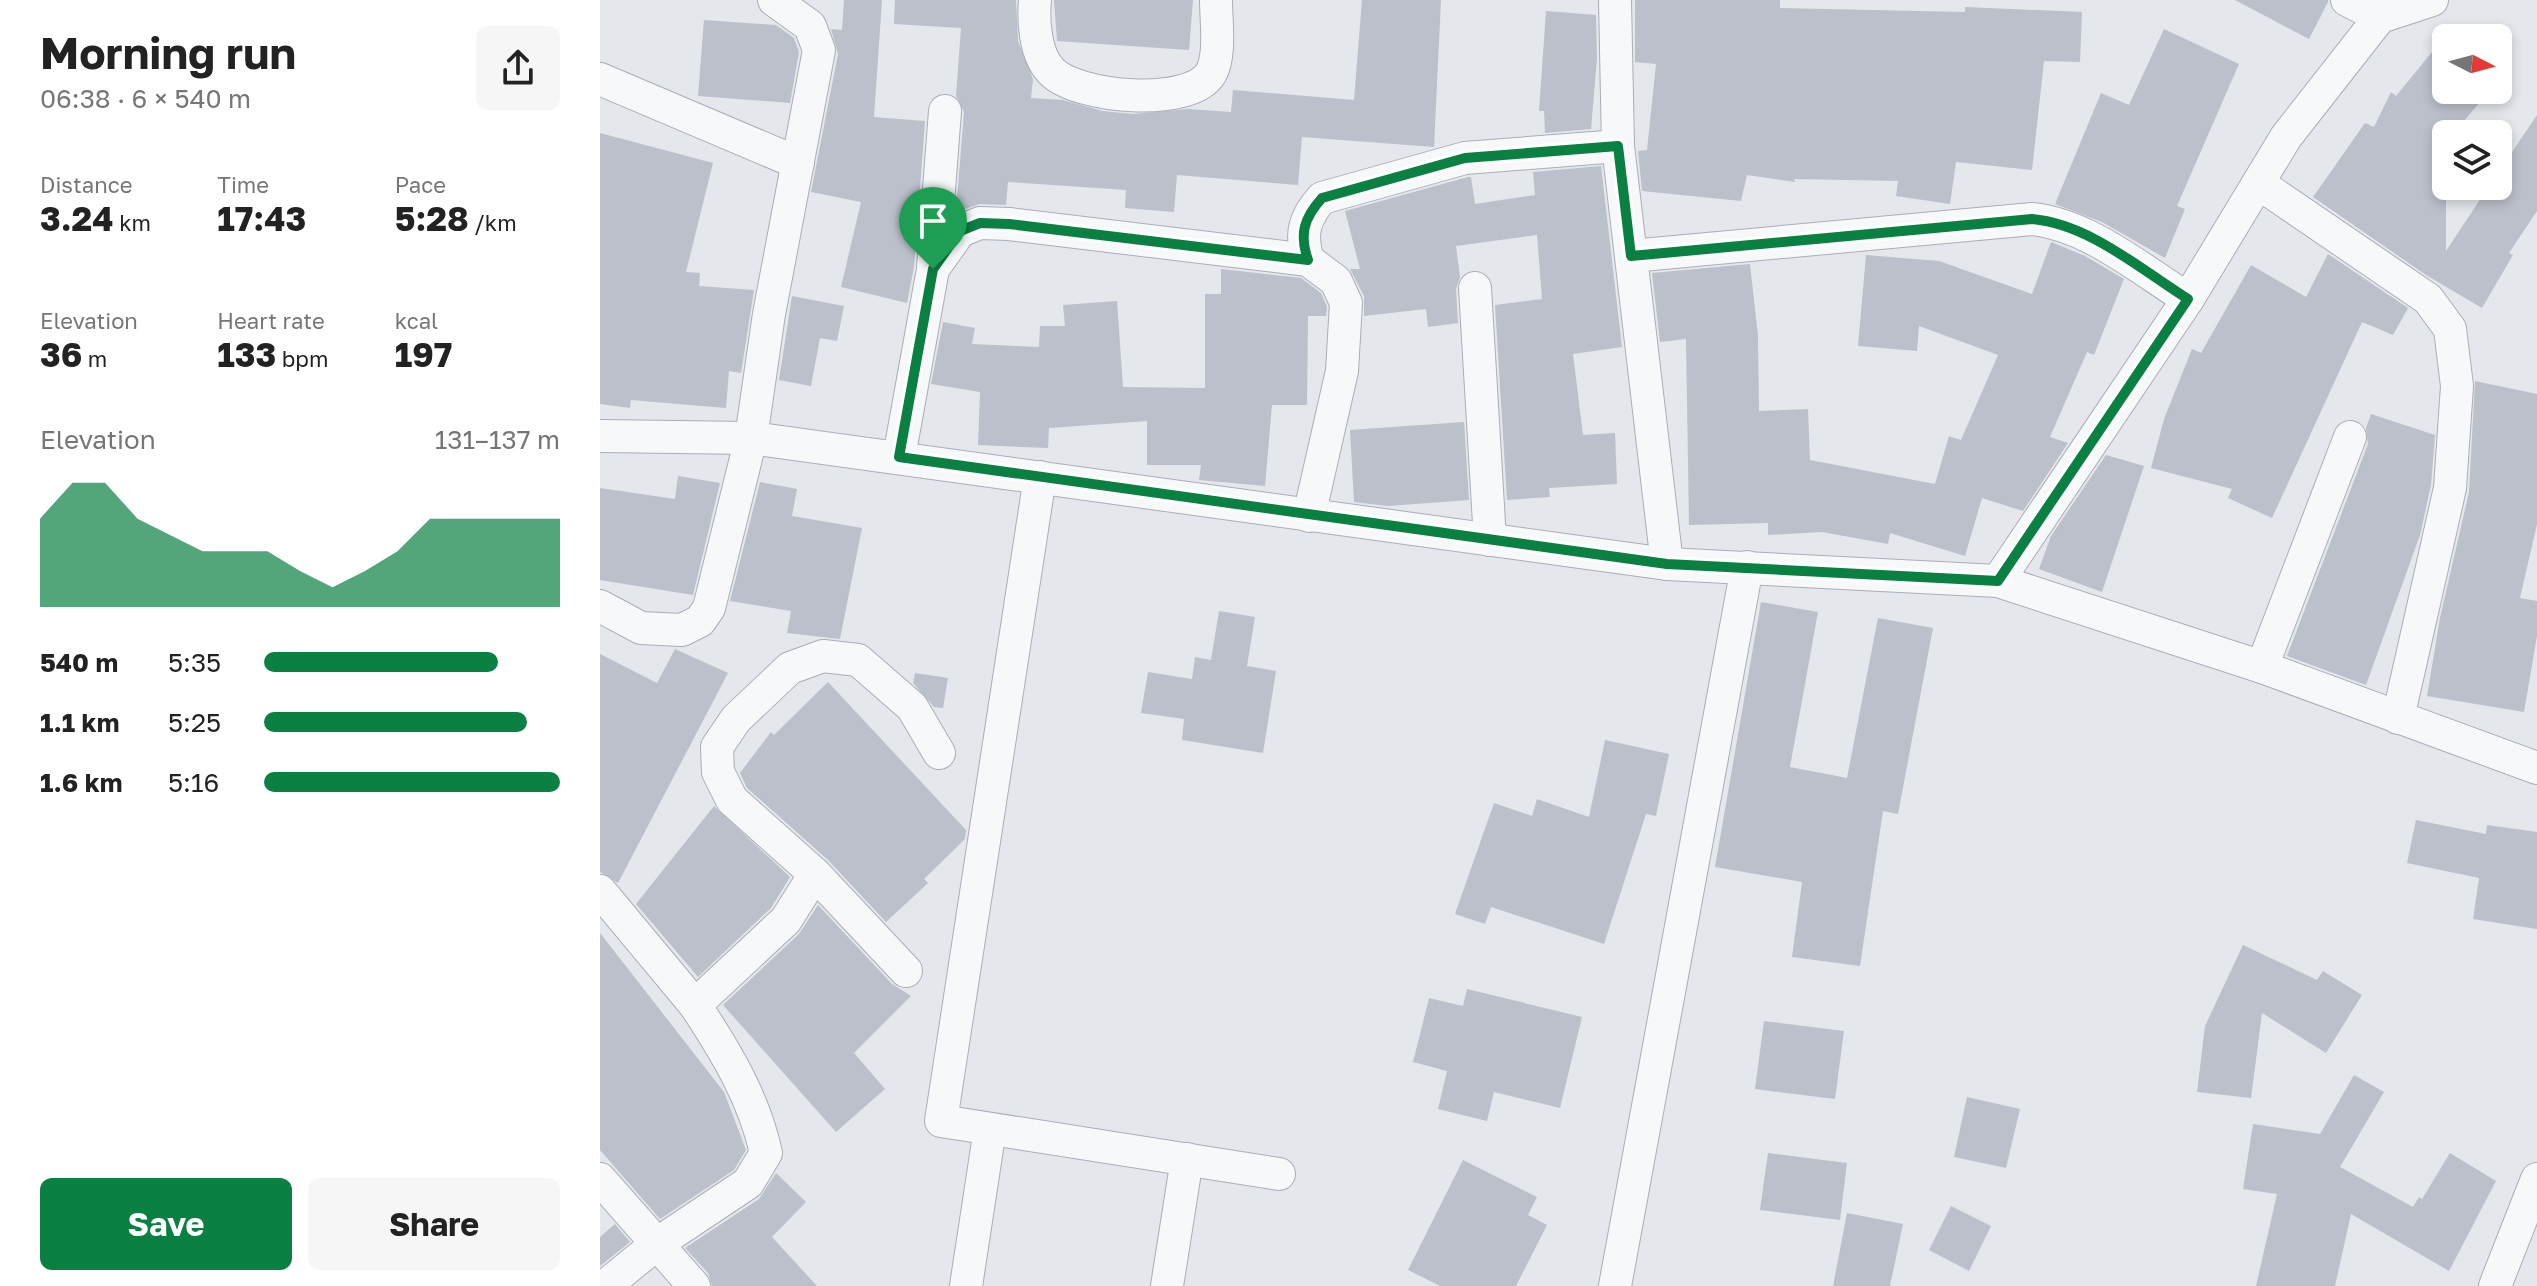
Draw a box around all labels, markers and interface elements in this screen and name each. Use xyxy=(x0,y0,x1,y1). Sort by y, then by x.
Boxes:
north arrow xyxy=(2432,24,2512,104)
map controls xyxy=(2432,24,2512,200)
text: Morning run xyxy=(40,26,296,79)
button: share xyxy=(476,26,560,110)
text: 06:38 · 6 × 540 m xyxy=(40,83,251,114)
button: layers xyxy=(2432,120,2512,200)
text: Distance xyxy=(40,171,132,198)
text: Time xyxy=(217,171,269,198)
text: Pace xyxy=(395,171,446,198)
pin xyxy=(899,187,967,269)
text: 3.24 xyxy=(40,198,114,238)
text: 17:43 xyxy=(217,198,306,238)
text: 5:28 xyxy=(395,198,469,238)
icon: arrive xyxy=(911,199,955,243)
text: km xyxy=(114,209,151,236)
text: /km xyxy=(469,209,517,236)
text: Elevation xyxy=(40,307,138,334)
text: Heart rate xyxy=(217,307,325,334)
text: kcal xyxy=(395,307,438,334)
text: 36 xyxy=(40,334,82,374)
text: 133 xyxy=(217,334,276,374)
text: 197 xyxy=(395,334,452,374)
text: m xyxy=(82,345,107,372)
text: bpm xyxy=(276,345,328,372)
text: Elevation xyxy=(40,424,156,455)
text: 131–137 m xyxy=(435,424,560,455)
text: 540 m xyxy=(40,647,118,678)
text: 5:35 xyxy=(168,647,221,678)
text: 1.1 km xyxy=(40,707,119,738)
text: 5:25 xyxy=(168,707,221,738)
text: 1.6 km xyxy=(40,767,123,798)
text: 5:16 xyxy=(168,767,219,798)
button: Save xyxy=(40,1178,292,1270)
button: Share xyxy=(308,1178,560,1270)

